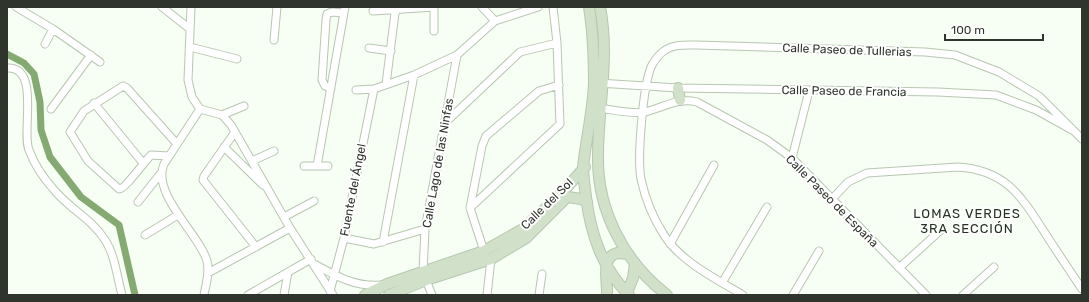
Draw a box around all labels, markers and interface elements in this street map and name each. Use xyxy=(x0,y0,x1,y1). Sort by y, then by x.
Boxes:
scale bar xyxy=(945,16,1043,42)
text: 100 m xyxy=(951,23,985,37)
street label: Calle Paseo de Tullerias xyxy=(782,41,912,59)
street label: Calle Paseo de Francia xyxy=(781,83,907,99)
street label: Calle Lago de las Ninfas xyxy=(420,97,456,229)
street label: Fuente del Ángel xyxy=(337,143,369,237)
street label: Calle Paseo de España xyxy=(783,152,881,250)
street label: Calle del Sol xyxy=(518,176,576,232)
district label: LOMAS VERDES 3RA SECCIÓN xyxy=(913,206,1021,236)

